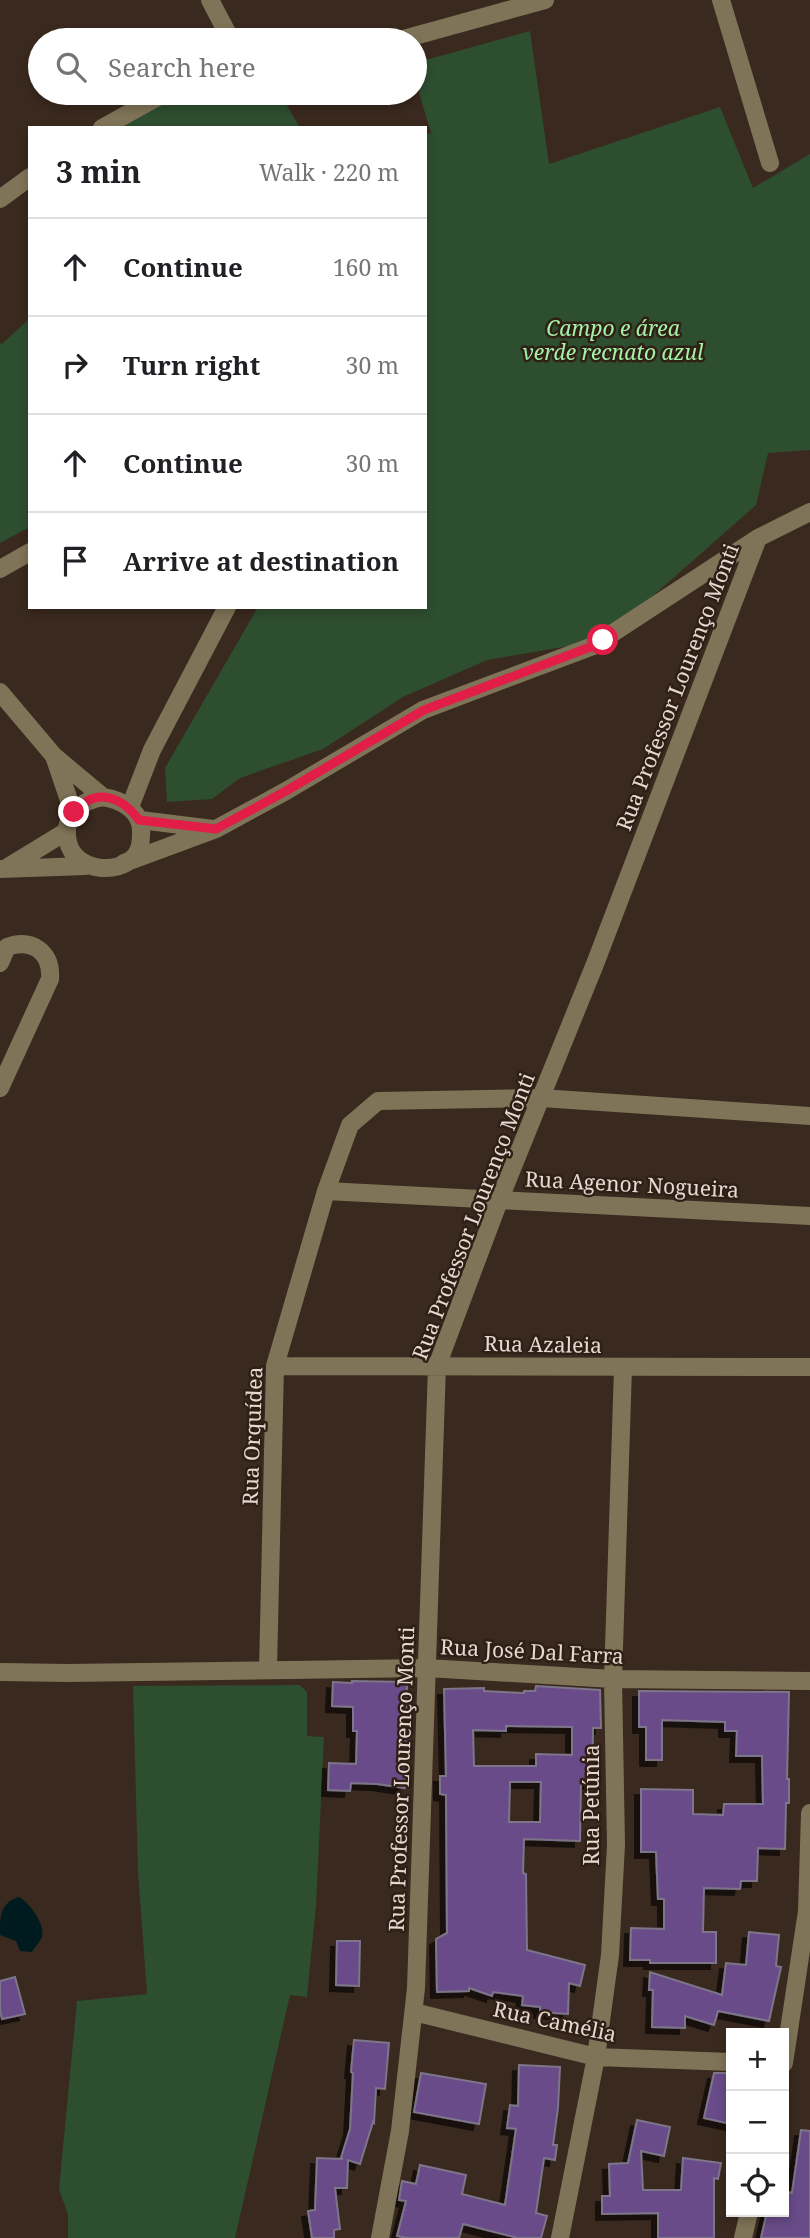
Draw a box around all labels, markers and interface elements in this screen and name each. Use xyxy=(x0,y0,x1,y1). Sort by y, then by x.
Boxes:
search box xyxy=(28,28,427,105)
icon: search xyxy=(52,48,90,86)
text: Search here xyxy=(108,49,256,85)
text: 3 min xyxy=(56,151,141,192)
text: Walk · 220 m xyxy=(259,156,399,188)
icon: ahead xyxy=(56,248,94,286)
text: Continue xyxy=(123,249,243,285)
text: 160 m xyxy=(333,251,399,283)
park label: Campo e área verde recnato azul xyxy=(523,314,704,366)
icon: right xyxy=(56,346,94,384)
text: Turn right xyxy=(123,347,260,383)
text: 30 m xyxy=(346,349,399,381)
icon: ahead xyxy=(56,444,94,482)
text: Continue xyxy=(123,445,243,481)
text: 30 m xyxy=(346,447,399,479)
street label: Rua Professor Lourenço Monti xyxy=(609,539,745,834)
icon: arrive xyxy=(56,542,94,580)
text: Arrive at destination xyxy=(123,543,399,579)
route start xyxy=(587,624,618,655)
route end xyxy=(58,796,89,827)
street label: Rua Professor Lourenço Monti xyxy=(405,1068,541,1363)
street label: Rua Agenor Nogueira xyxy=(524,1164,740,1204)
street label: Rua Azaleia xyxy=(484,1329,602,1359)
street label: Rua Orquídea xyxy=(236,1366,268,1506)
street label: Rua Professor Lourenço Monti xyxy=(382,1626,420,1932)
street label: Rua José Dal Farra xyxy=(439,1632,625,1670)
street label: Rua Petúnia xyxy=(577,1744,605,1866)
street label: Rua Camélia xyxy=(491,1994,619,2048)
map controls xyxy=(726,2028,789,2217)
button: + xyxy=(726,2028,789,2091)
button: − xyxy=(726,2091,789,2154)
button: locate xyxy=(726,2154,789,2217)

